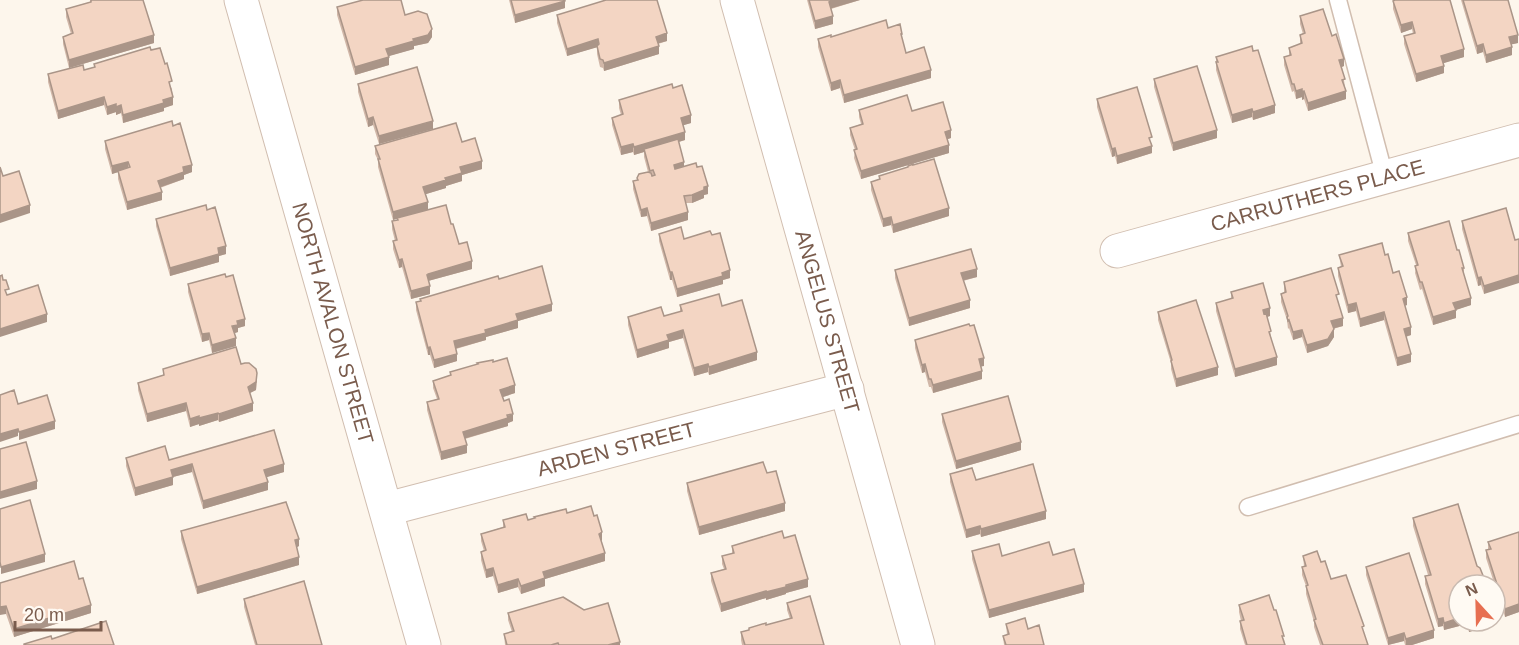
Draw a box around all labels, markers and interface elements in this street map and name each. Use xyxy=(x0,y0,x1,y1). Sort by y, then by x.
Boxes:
street label: CARRUTHERS PLACE xyxy=(1208,155,1427,236)
street label: NORTH AVALON STREET xyxy=(288,200,378,447)
street label: ANGELUS STREET xyxy=(791,227,864,416)
street label: ARDEN STREET xyxy=(535,417,698,480)
north arrow xyxy=(1447,573,1507,633)
text: N xyxy=(1463,580,1480,600)
scale bar xyxy=(15,594,100,632)
text: 20 m xyxy=(24,605,64,625)

